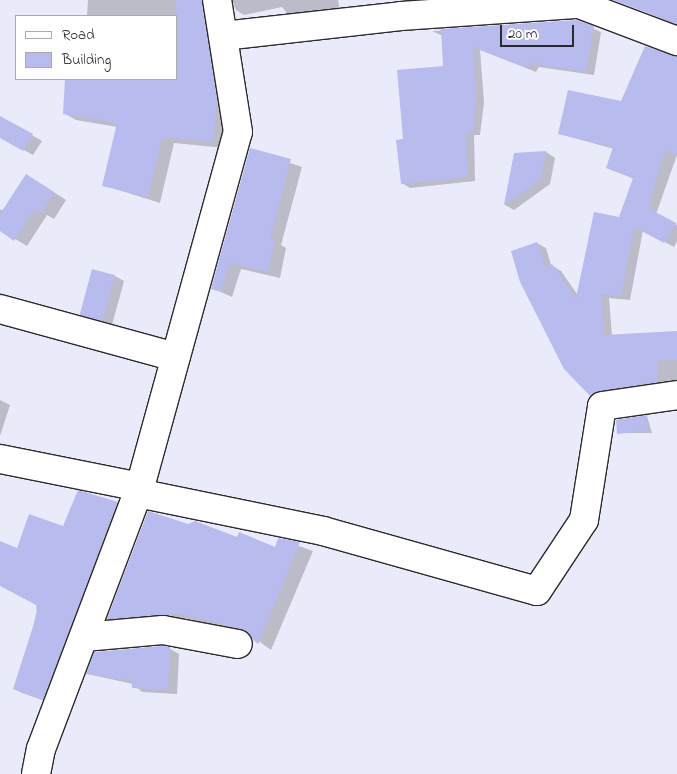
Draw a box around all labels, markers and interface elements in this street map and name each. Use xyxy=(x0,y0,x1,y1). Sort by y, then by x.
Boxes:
legend xyxy=(15,15,178,80)
scale bar xyxy=(502,15,576,47)
text: 20 m xyxy=(508,23,537,45)
text: Road xyxy=(62,24,95,46)
text: Building xyxy=(62,49,111,71)

